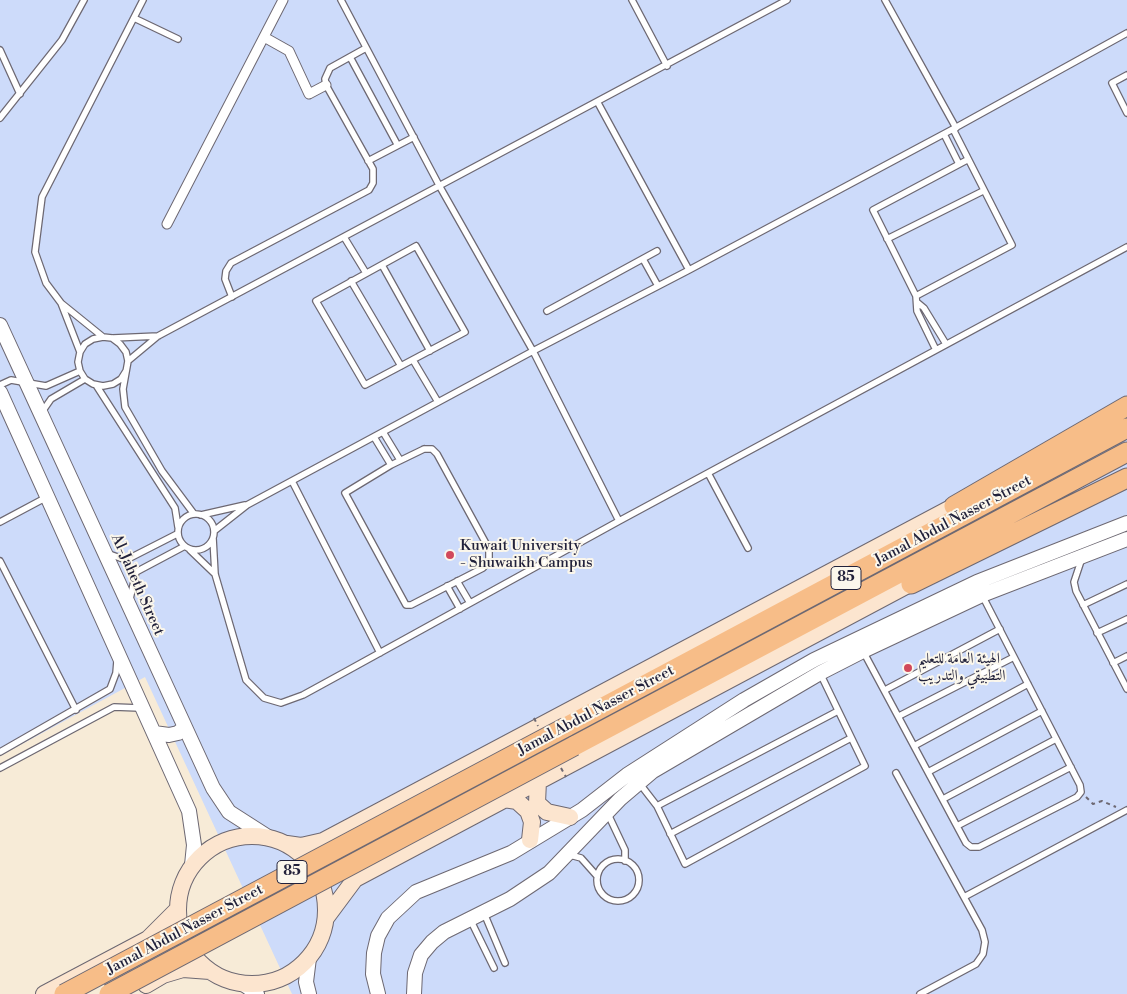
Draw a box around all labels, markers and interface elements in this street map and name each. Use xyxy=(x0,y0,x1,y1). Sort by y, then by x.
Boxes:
street label: Jamal Abdul Nasser Street xyxy=(872,472,1034,570)
street label: Al-Jaheth Street xyxy=(107,532,167,638)
place label: Kuwait University - Shuwaikh Campus xyxy=(460,537,593,572)
marker: Kuwait University - Shuwaikh Campus xyxy=(444,549,456,561)
road number: 85 xyxy=(831,566,861,590)
place label: الهيئة العامة للتعليم التطبيقي والتدريب xyxy=(918,650,1006,685)
street label: Jamal Abdul Nasser Street xyxy=(515,662,677,760)
marker: الهيئة العامة للتعليم التطبيقي والتدريب xyxy=(902,662,914,674)
road number: 85 xyxy=(277,860,307,884)
street label: Jamal Abdul Nasser Street xyxy=(104,881,266,979)

